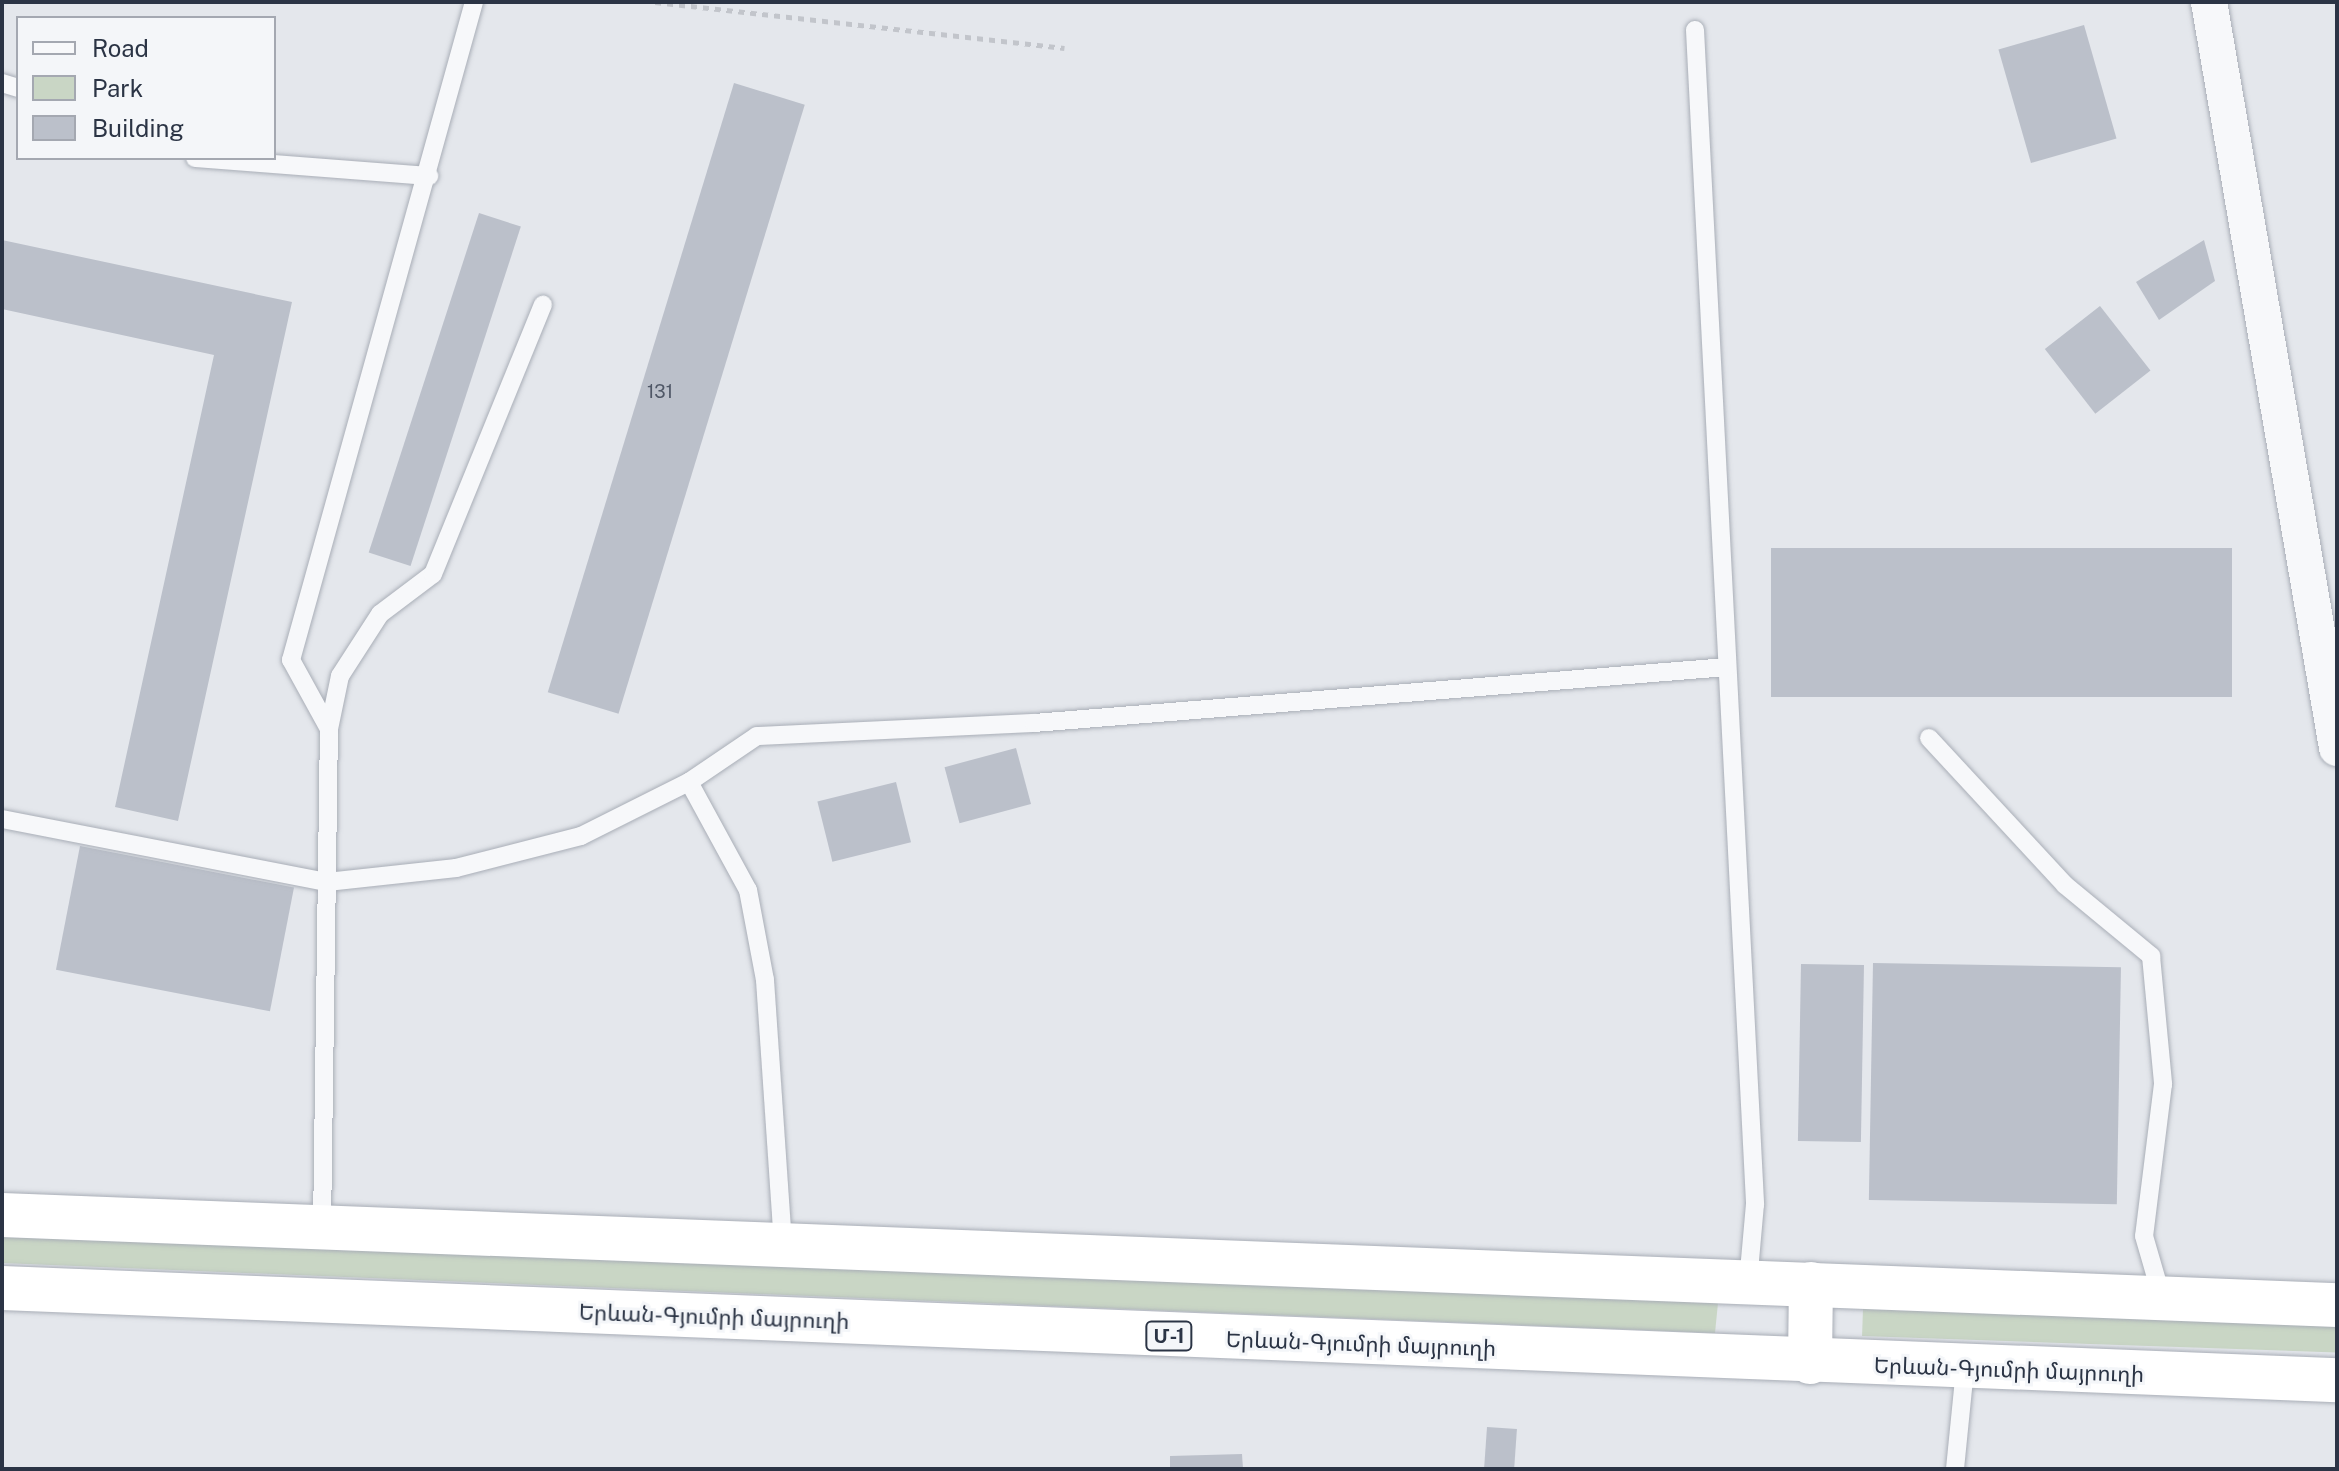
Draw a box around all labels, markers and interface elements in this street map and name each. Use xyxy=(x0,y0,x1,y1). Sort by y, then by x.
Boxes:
legend xyxy=(16,16,276,160)
text: Road xyxy=(92,34,149,62)
text: Park xyxy=(92,74,143,102)
text: Building xyxy=(92,114,184,142)
house number: 131 xyxy=(647,381,673,403)
street label: Երևան-Գյումրի մայրուղի xyxy=(578,1299,850,1335)
road number: Մ-1 xyxy=(1145,1320,1193,1352)
street label: Երևան-Գյումրի մայրուղի xyxy=(1225,1326,1497,1362)
street label: Երևան-Գյումրի մայրուղի xyxy=(1873,1352,2145,1388)

